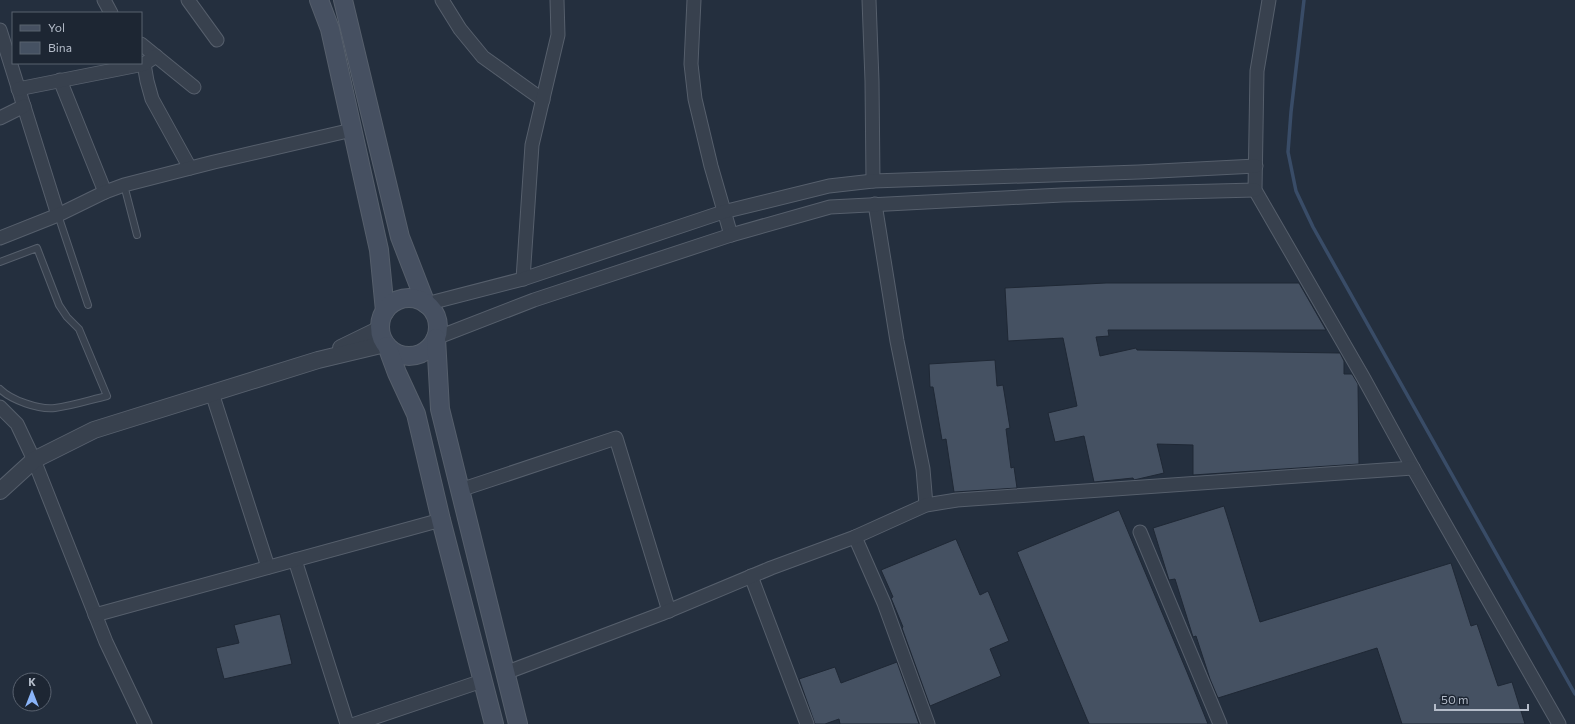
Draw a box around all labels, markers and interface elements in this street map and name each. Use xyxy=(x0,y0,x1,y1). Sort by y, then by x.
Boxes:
legend xyxy=(12,12,142,64)
text: Yol xyxy=(48,20,65,34)
text: Bina xyxy=(48,40,72,54)
north arrow xyxy=(12,672,52,712)
text: K xyxy=(28,675,36,688)
scale bar xyxy=(1435,686,1528,712)
text: 50 m xyxy=(1441,692,1469,706)

